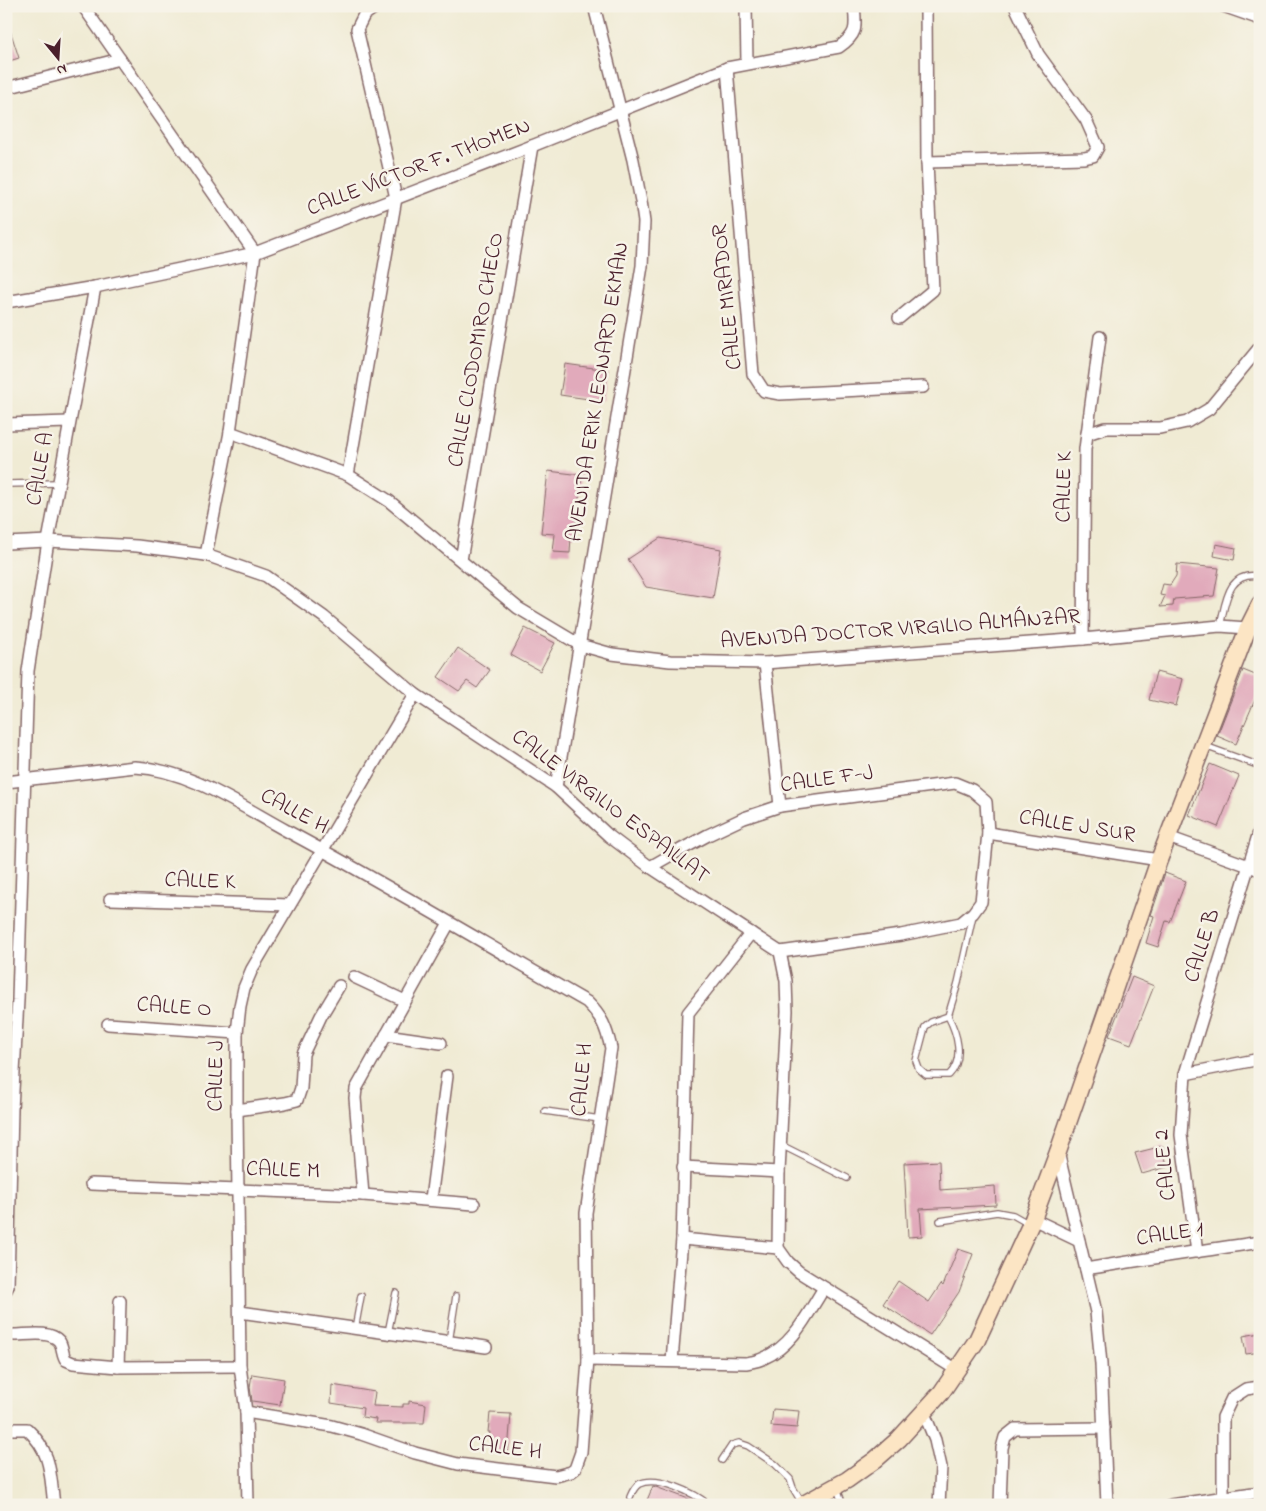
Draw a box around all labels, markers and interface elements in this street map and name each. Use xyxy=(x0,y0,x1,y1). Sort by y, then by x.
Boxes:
north arrow xyxy=(32,32,82,82)
text: N xyxy=(54,57,69,80)
street label: CALLE VÍCTOR F. THOMEN xyxy=(302,111,536,225)
street label: CALLE MIRADOR xyxy=(704,222,752,371)
street label: CALLE CLODOMIRO CHECO xyxy=(441,230,513,470)
street label: AVENIDA ERIK LEONARD EKMAN xyxy=(559,240,639,544)
street label: CALLE A xyxy=(19,430,63,508)
street label: CALLE K xyxy=(1048,451,1082,523)
street label: AVENIDA DOCTOR VIRGILIO ALMÁNZAR xyxy=(719,601,1082,659)
street label: CALLE VIRGILIO ESPAILLAT xyxy=(504,722,716,893)
street label: CALLE F-J xyxy=(778,758,876,802)
street label: CALLE H xyxy=(254,781,334,843)
street label: CALLE J SUR xyxy=(1017,802,1138,852)
street label: CALLE K xyxy=(164,865,237,899)
street label: CALLE B xyxy=(1177,905,1229,987)
street label: CALLE O xyxy=(135,989,213,1027)
street label: CALLE J xyxy=(200,1040,234,1112)
street label: CALLE H xyxy=(564,1042,602,1118)
street label: CALLE 2 xyxy=(1146,1128,1186,1202)
street label: CALLE M xyxy=(245,1154,321,1188)
street label: CALLE 1 xyxy=(1134,1214,1206,1256)
street label: CALLE H xyxy=(467,1429,543,1469)

